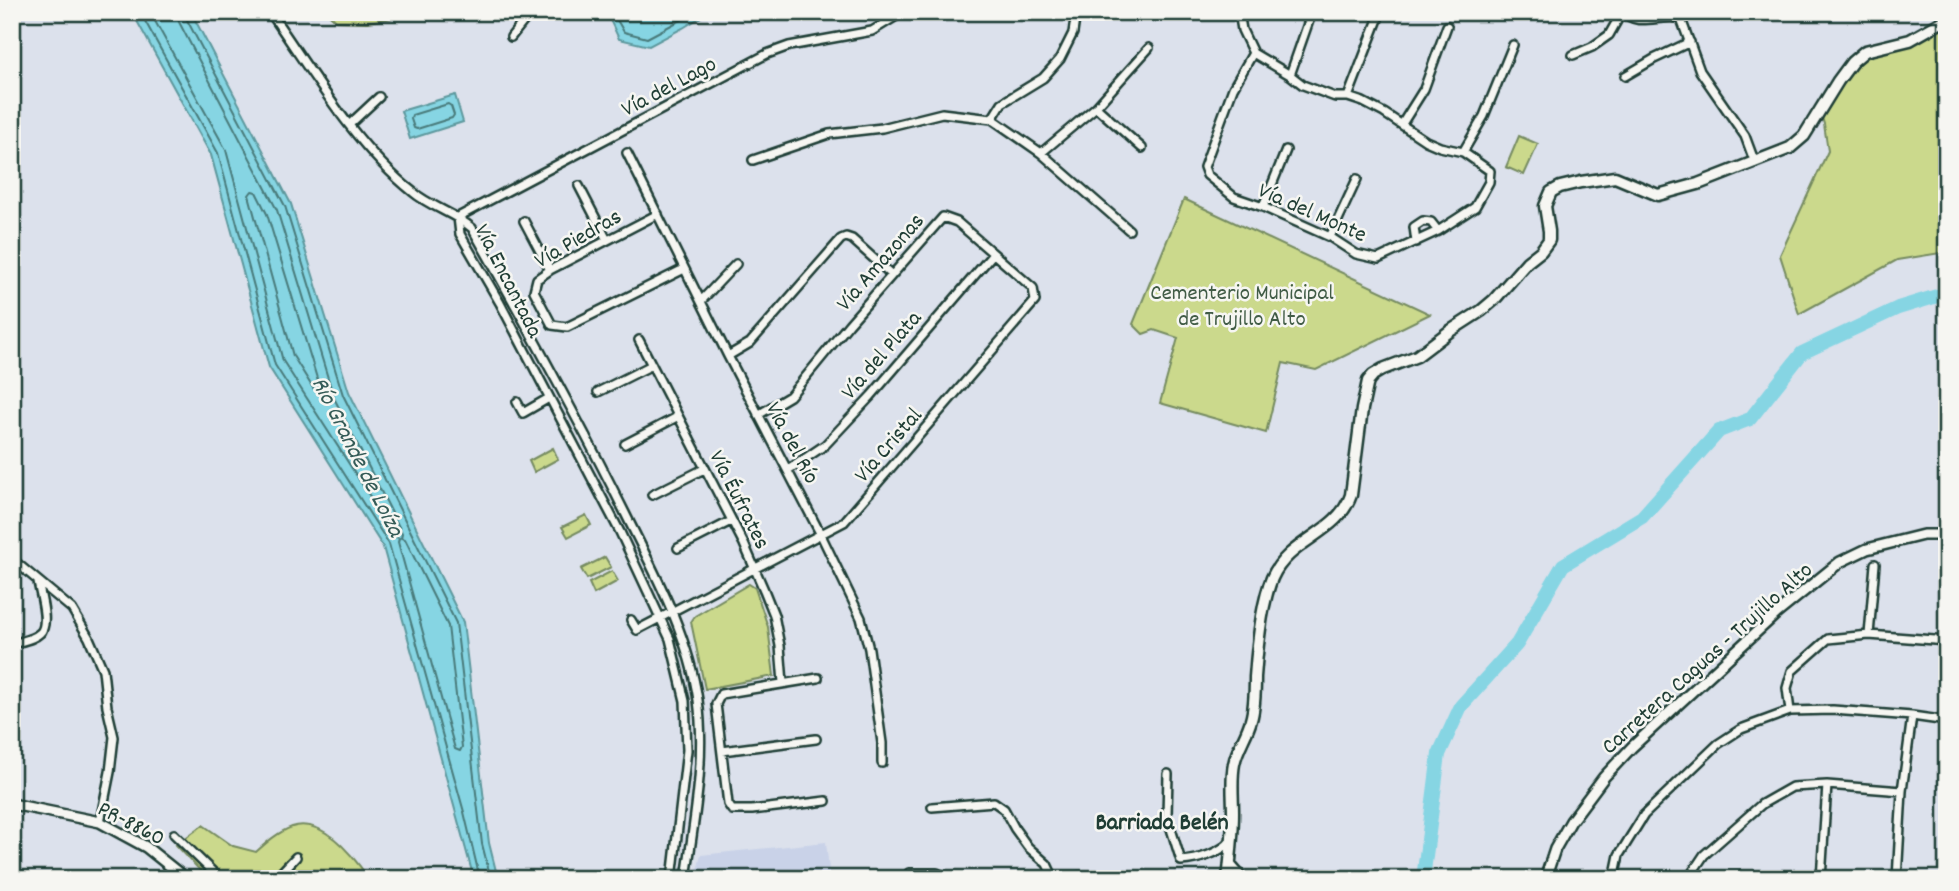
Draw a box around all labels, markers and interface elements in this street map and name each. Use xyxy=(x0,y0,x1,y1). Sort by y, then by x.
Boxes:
street label: Vía del Lago xyxy=(616,49,723,127)
street label: Vía del Monte xyxy=(1252,176,1371,253)
street label: Vía Piedras xyxy=(529,202,629,278)
street label: Vía Amazonas xyxy=(830,207,934,320)
street label: Vía Encantada xyxy=(464,219,550,345)
park label: Cementerio Municipal de Trujillo Alto xyxy=(1150,278,1334,337)
street label: Vía del Plata xyxy=(834,303,932,408)
water label: Río Grande de Loíza xyxy=(301,371,412,545)
street label: Vía del Río xyxy=(756,397,826,491)
street label: Vía Cristal xyxy=(848,401,932,491)
street label: Vía Éufrates xyxy=(699,445,777,556)
street label: Carretera Caguas - Trujillo Alto xyxy=(1595,555,1821,764)
street label: PR-8860 xyxy=(91,794,170,856)
district label: Barriada Belén xyxy=(1095,807,1229,841)

